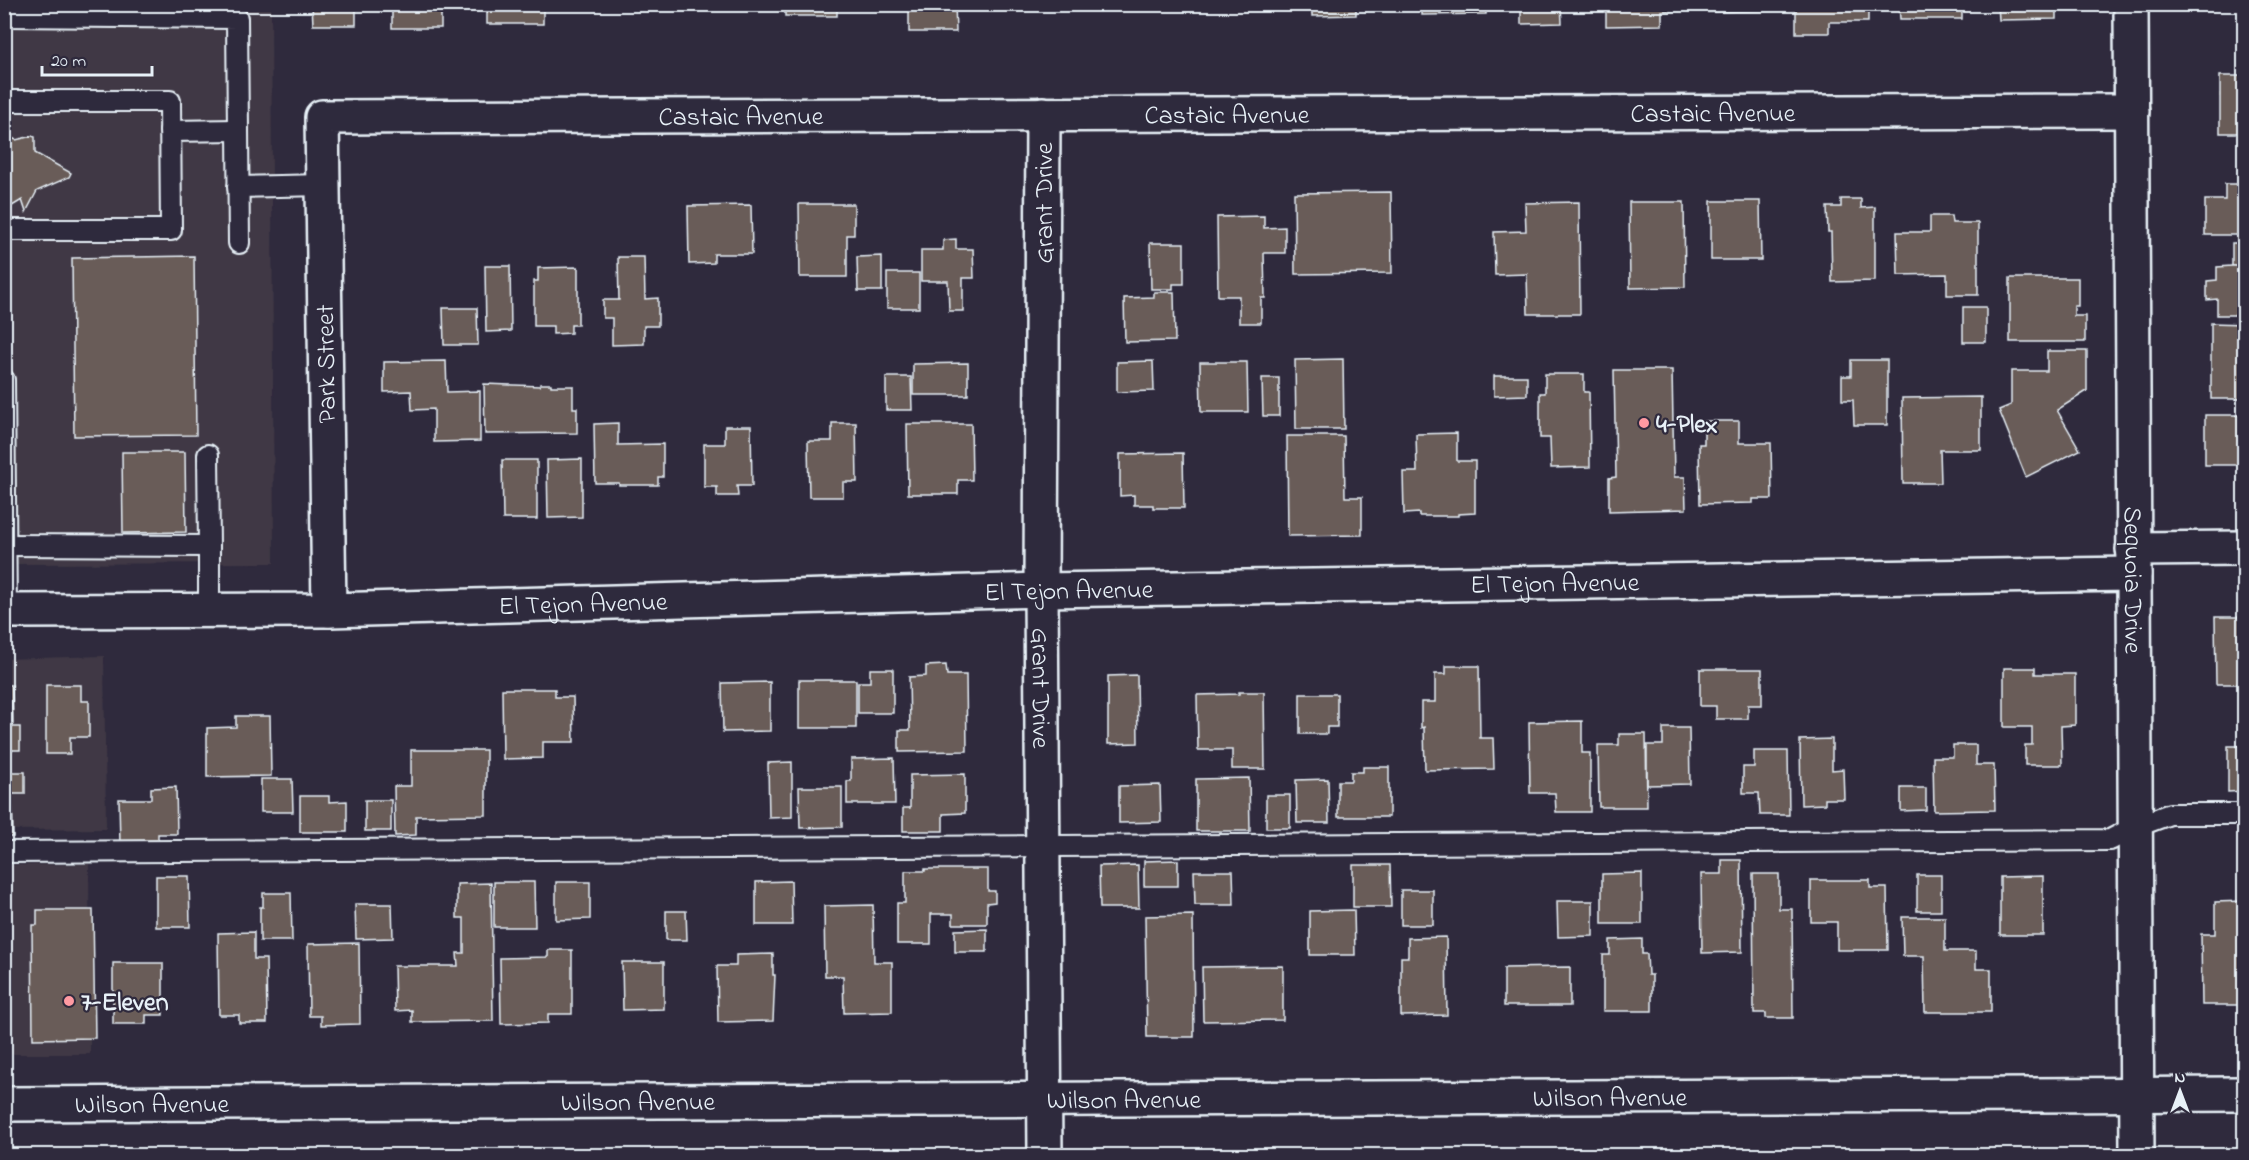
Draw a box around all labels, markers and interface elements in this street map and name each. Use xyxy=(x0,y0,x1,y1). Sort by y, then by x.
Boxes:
scale bar xyxy=(42,39,152,77)
text: 20 m xyxy=(51,49,86,75)
street label: Castaic Avenue xyxy=(1630,96,1796,135)
street label: Castaic Avenue xyxy=(1144,98,1310,136)
street label: Castaic Avenue xyxy=(658,99,824,138)
street label: Grant Drive xyxy=(1027,142,1065,263)
street label: Park Street xyxy=(308,304,348,424)
place label: 4-Plex xyxy=(1656,407,1718,445)
marker: 4-Plex xyxy=(1637,416,1651,430)
street label: Sequoia Drive xyxy=(2112,506,2150,654)
street label: El Tejon Avenue xyxy=(1470,565,1640,606)
street label: El Tejon Avenue xyxy=(984,572,1154,614)
street label: El Tejon Avenue xyxy=(498,584,668,627)
street label: Grant Drive xyxy=(1019,627,1058,749)
place label: 7-Eleven xyxy=(81,985,169,1023)
marker: 7-Eleven xyxy=(62,994,76,1008)
north arrow xyxy=(2150,1061,2210,1121)
text: N xyxy=(2175,1066,2186,1090)
street label: Wilson Avenue xyxy=(1533,1080,1688,1119)
street label: Wilson Avenue xyxy=(1047,1083,1202,1121)
street label: Wilson Avenue xyxy=(561,1085,716,1124)
street label: Wilson Avenue xyxy=(75,1087,230,1126)

